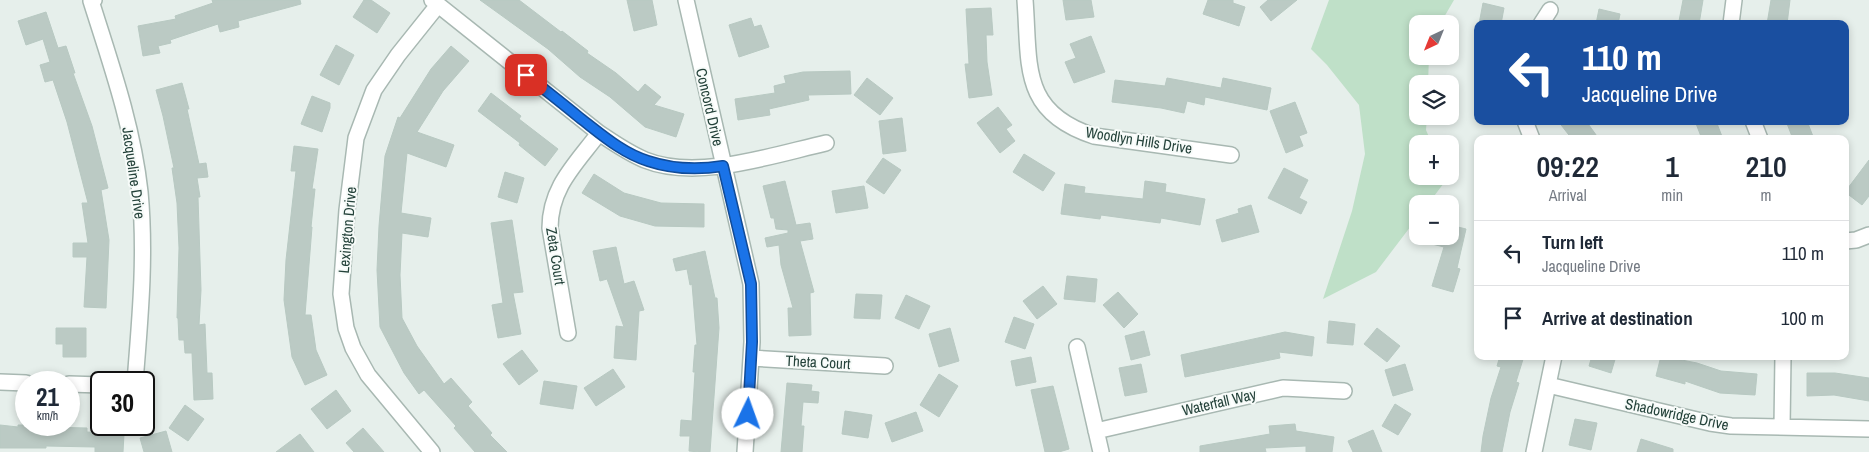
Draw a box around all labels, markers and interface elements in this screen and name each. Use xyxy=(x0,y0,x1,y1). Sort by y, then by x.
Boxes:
north arrow xyxy=(1409,15,1459,65)
map controls xyxy=(1409,15,1459,245)
text: 110 m xyxy=(1582,34,1662,81)
icon: left xyxy=(1499,40,1564,105)
pin xyxy=(505,54,547,96)
icon: arrive xyxy=(512,61,540,89)
street label: Concord Drive xyxy=(691,66,729,148)
button: layers xyxy=(1409,75,1459,125)
text: Jacqueline Drive xyxy=(1582,79,1717,109)
street label: Woodlyn Hills Drive xyxy=(1084,121,1194,159)
street label: Jacqueline Drive xyxy=(117,126,151,220)
button: + xyxy=(1409,135,1459,185)
text: 09:22 xyxy=(1536,146,1599,186)
text: 1 xyxy=(1665,146,1679,186)
text: 210 xyxy=(1746,146,1787,186)
text: Arrival xyxy=(1549,184,1587,206)
text: min xyxy=(1661,184,1683,206)
text: m xyxy=(1761,184,1772,206)
street label: Lexington Drive xyxy=(333,186,361,274)
button: − xyxy=(1409,195,1459,245)
street label: Zeta Court xyxy=(541,226,571,287)
text: Turn left xyxy=(1542,229,1603,255)
icon: left xyxy=(1499,239,1527,267)
text: 110 m xyxy=(1782,240,1824,266)
text: Jacqueline Drive xyxy=(1542,255,1640,277)
icon: arrive xyxy=(1499,304,1527,332)
text: Arrive at destination xyxy=(1542,305,1693,331)
text: 100 m xyxy=(1781,305,1824,331)
street label: Theta Court xyxy=(785,350,852,374)
speed limit sign: 30 xyxy=(90,371,155,436)
text: 21 xyxy=(36,380,59,414)
street label: Waterfall Way xyxy=(1180,383,1259,421)
position arrow xyxy=(721,387,773,439)
street label: Shadowridge Drive xyxy=(1623,393,1731,435)
text: km/h xyxy=(37,408,58,424)

